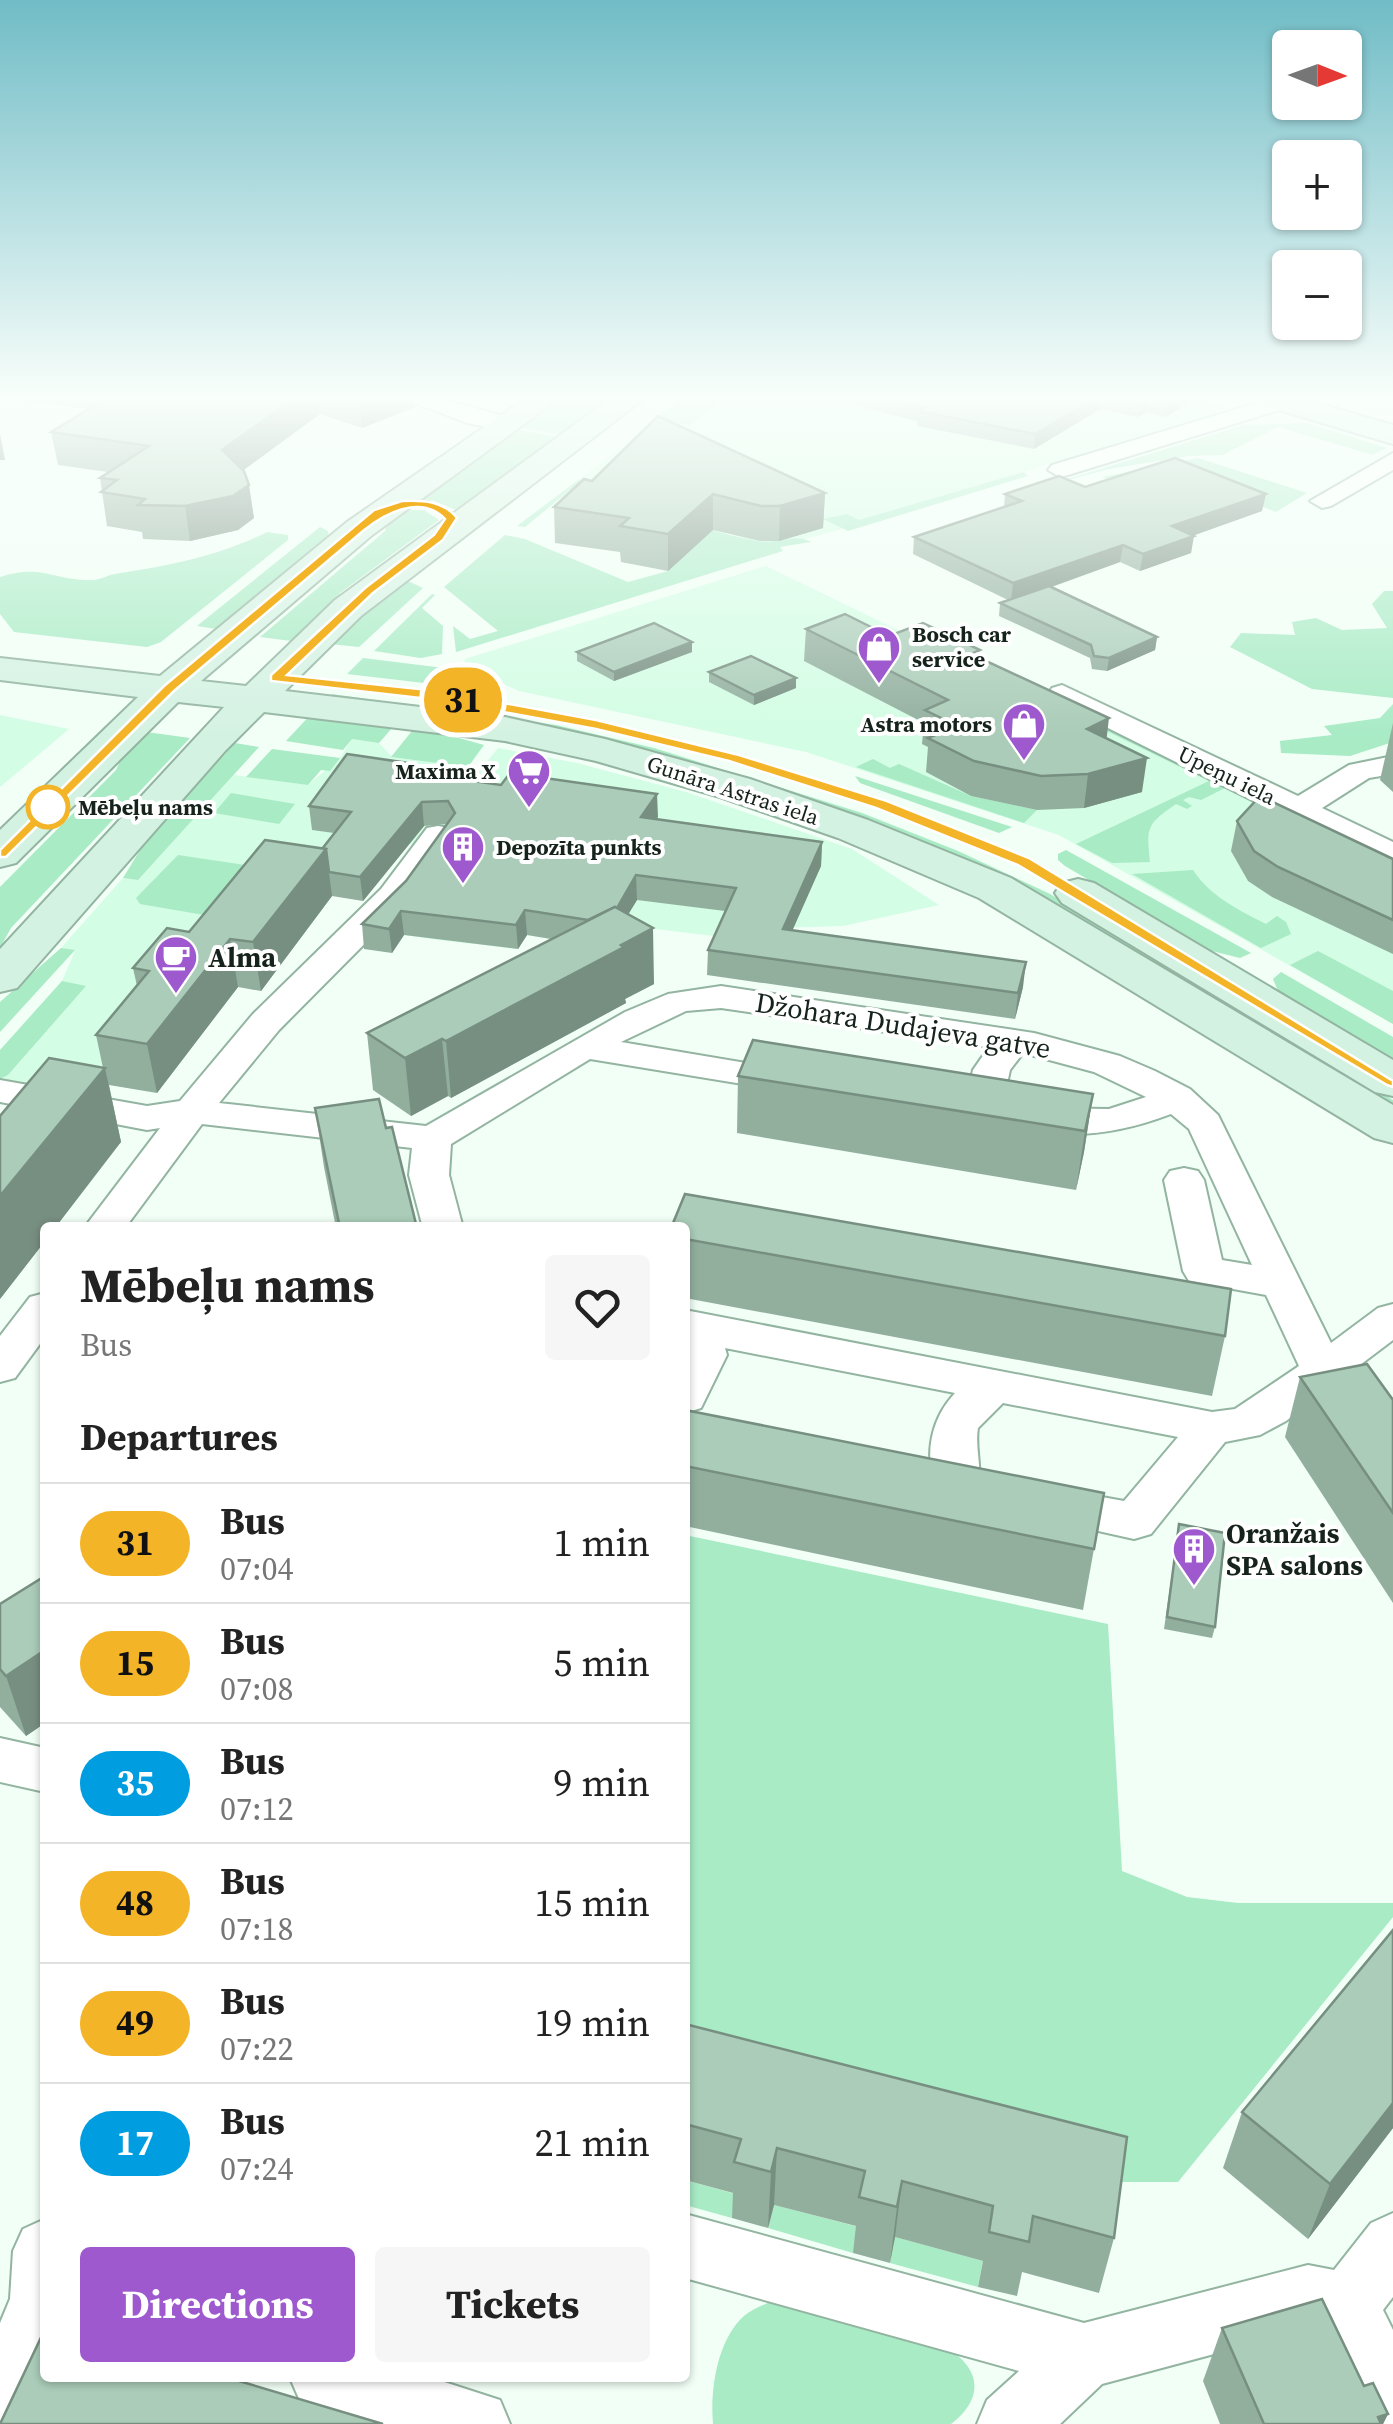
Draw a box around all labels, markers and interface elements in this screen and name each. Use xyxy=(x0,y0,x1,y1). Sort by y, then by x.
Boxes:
north arrow xyxy=(1272,30,1362,120)
map controls xyxy=(1272,30,1362,340)
button: + xyxy=(1272,140,1362,230)
button: − xyxy=(1272,250,1362,340)
place label: Bosch car service xyxy=(912,619,1012,674)
shop icon: Bosch car service xyxy=(856,624,902,685)
line badge: 31 xyxy=(418,668,508,732)
text: 31 xyxy=(444,676,482,724)
shop icon: Astra motors xyxy=(1001,701,1047,762)
place label: Astra motors xyxy=(861,709,992,739)
street label: Upeņu iela xyxy=(1173,738,1282,812)
supermarket icon: Maxima X xyxy=(506,748,552,809)
street label: Gunāra Astras iela xyxy=(643,748,823,832)
place label: Maxima X xyxy=(395,756,497,786)
marker: Mēbeļu nams xyxy=(27,786,69,828)
place label: Mēbeļu nams xyxy=(78,792,213,822)
building icon: Depozīta punkts xyxy=(440,824,486,885)
place label: Depozīta punkts xyxy=(496,832,662,862)
cafe icon: Alma xyxy=(153,934,199,995)
place label: Alma xyxy=(208,938,276,976)
street label: Džohara Dudajeva gatve xyxy=(753,983,1053,1067)
text: Mēbeļu nams xyxy=(80,1252,375,1318)
button: heart xyxy=(545,1255,650,1360)
text: Bus xyxy=(80,1323,132,1367)
text: Departures xyxy=(80,1411,278,1463)
text: Bus xyxy=(220,1495,285,1547)
place label: Oranžais SPA salons xyxy=(1226,1514,1363,1584)
text: 1 min xyxy=(554,1517,650,1569)
text: 31 xyxy=(116,1519,154,1567)
building icon: Oranžais SPA salons xyxy=(1171,1526,1217,1587)
text: 07:04 xyxy=(220,1547,294,1591)
text: Bus xyxy=(220,1615,285,1667)
text: 5 min xyxy=(554,1637,650,1689)
text: 15 xyxy=(116,1639,154,1687)
text: 07:08 xyxy=(220,1667,294,1711)
text: Bus xyxy=(220,1735,285,1787)
text: 9 min xyxy=(554,1757,650,1809)
text: 35 xyxy=(116,1759,154,1807)
text: 07:12 xyxy=(220,1787,294,1831)
text: Bus xyxy=(220,1855,285,1907)
text: 15 min xyxy=(535,1877,650,1929)
text: 48 xyxy=(116,1879,154,1927)
text: 07:18 xyxy=(220,1907,294,1951)
text: Bus xyxy=(220,1975,285,2027)
text: 19 min xyxy=(535,1997,650,2049)
text: 49 xyxy=(116,1999,154,2047)
text: 07:22 xyxy=(220,2027,294,2071)
text: Bus xyxy=(220,2095,285,2147)
text: 21 min xyxy=(535,2117,650,2169)
text: 17 xyxy=(116,2119,154,2167)
text: 07:24 xyxy=(220,2147,294,2191)
button: Directions xyxy=(80,2247,355,2362)
button: Tickets xyxy=(375,2247,650,2362)

